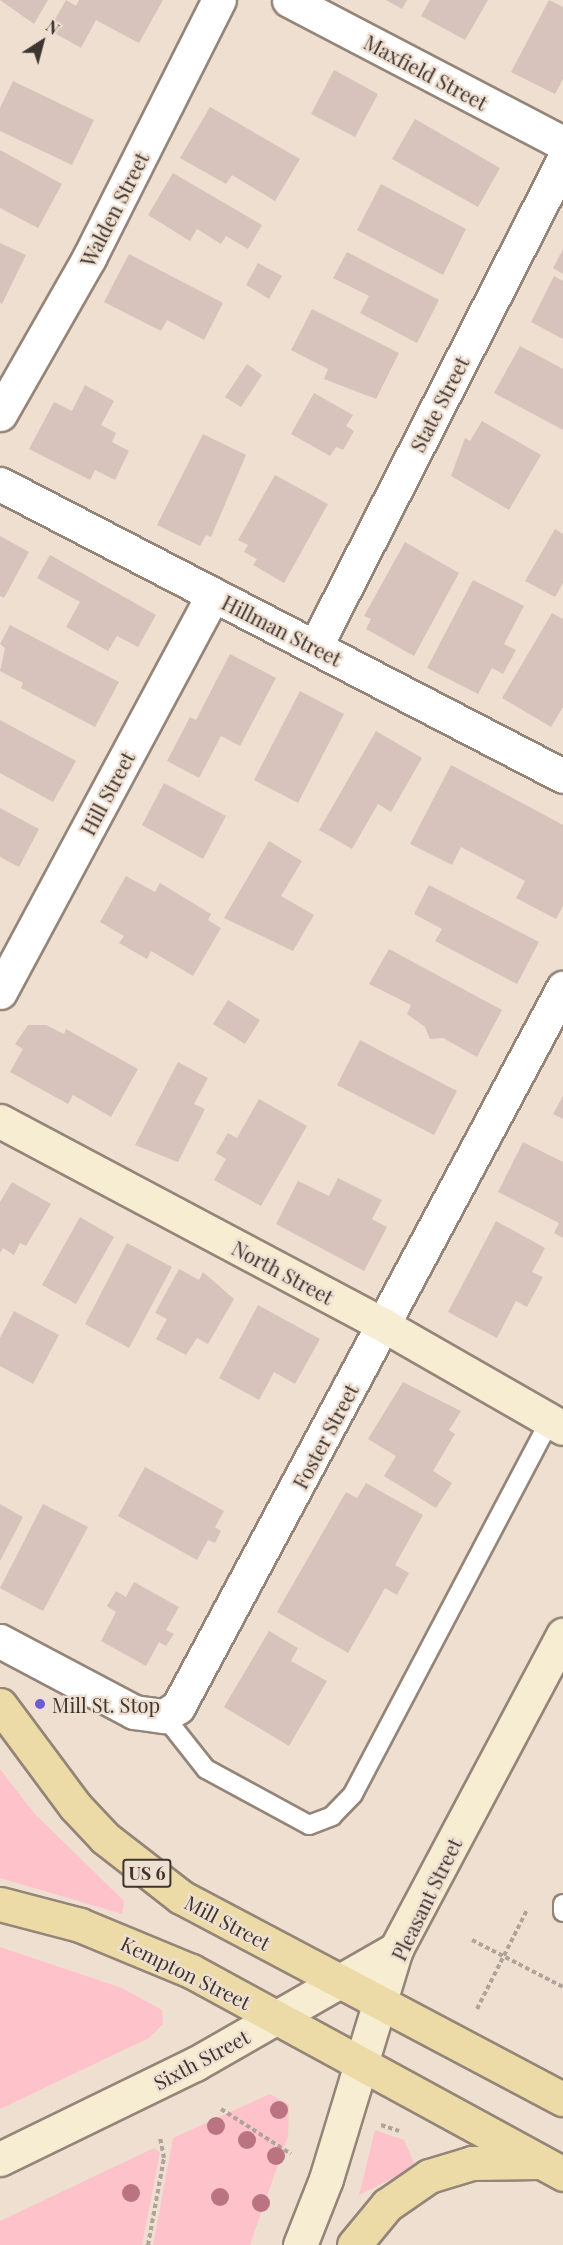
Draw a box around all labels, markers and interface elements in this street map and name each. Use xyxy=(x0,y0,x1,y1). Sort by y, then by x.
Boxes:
north arrow xyxy=(12,12,72,72)
text: N xyxy=(42,15,64,39)
street label: Maxfield Street xyxy=(360,29,492,115)
street label: Walden Street xyxy=(75,148,153,270)
street label: State Street xyxy=(405,352,473,456)
street label: Hillman Street xyxy=(218,590,346,670)
street label: Hill Street xyxy=(75,747,139,839)
street label: North Street xyxy=(228,1235,338,1309)
street label: Foster Street xyxy=(287,1379,363,1493)
place label: Mill St. Stop xyxy=(52,1692,160,1716)
marker: Mill St. Stop xyxy=(33,1697,47,1711)
street label: Pleasant Street xyxy=(386,1834,466,1964)
road number: US 6 xyxy=(122,1858,172,1888)
street label: Mill Street xyxy=(181,1889,275,1955)
street label: Kempton Street xyxy=(117,1930,255,2014)
street label: Sixth Street xyxy=(149,2024,253,2094)

